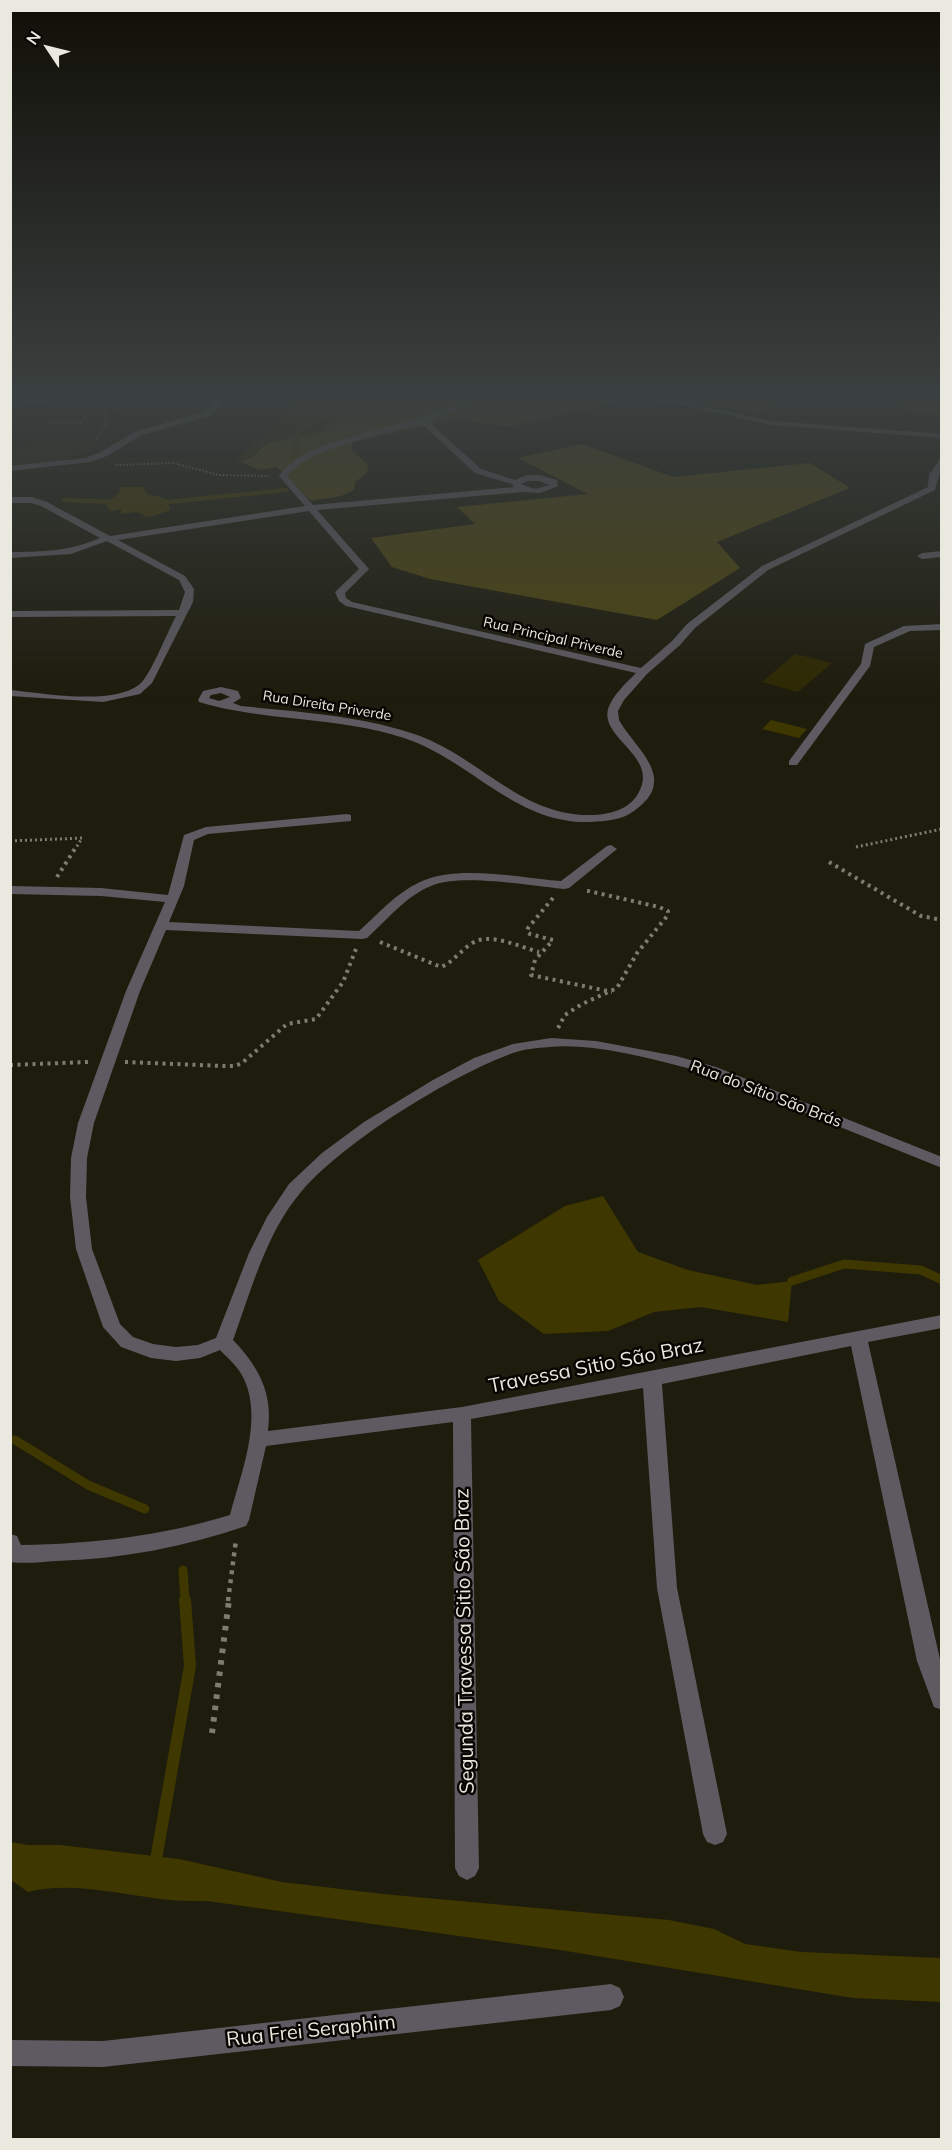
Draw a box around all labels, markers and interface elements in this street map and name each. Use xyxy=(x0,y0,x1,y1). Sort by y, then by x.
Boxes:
north arrow xyxy=(18,18,78,78)
text: N xyxy=(22,27,45,48)
street label: Rua Principal Priverde xyxy=(482,614,624,662)
street label: Rua Direita Priverde xyxy=(262,688,392,724)
street label: Rua do Sítio São Brás xyxy=(688,1056,844,1132)
street label: Travessa Sitio São Braz xyxy=(487,1333,705,1399)
street label: Segunda Travessa Sitio São Braz xyxy=(450,1488,480,1794)
street label: Rua Frei Seraphim xyxy=(225,2010,397,2052)

